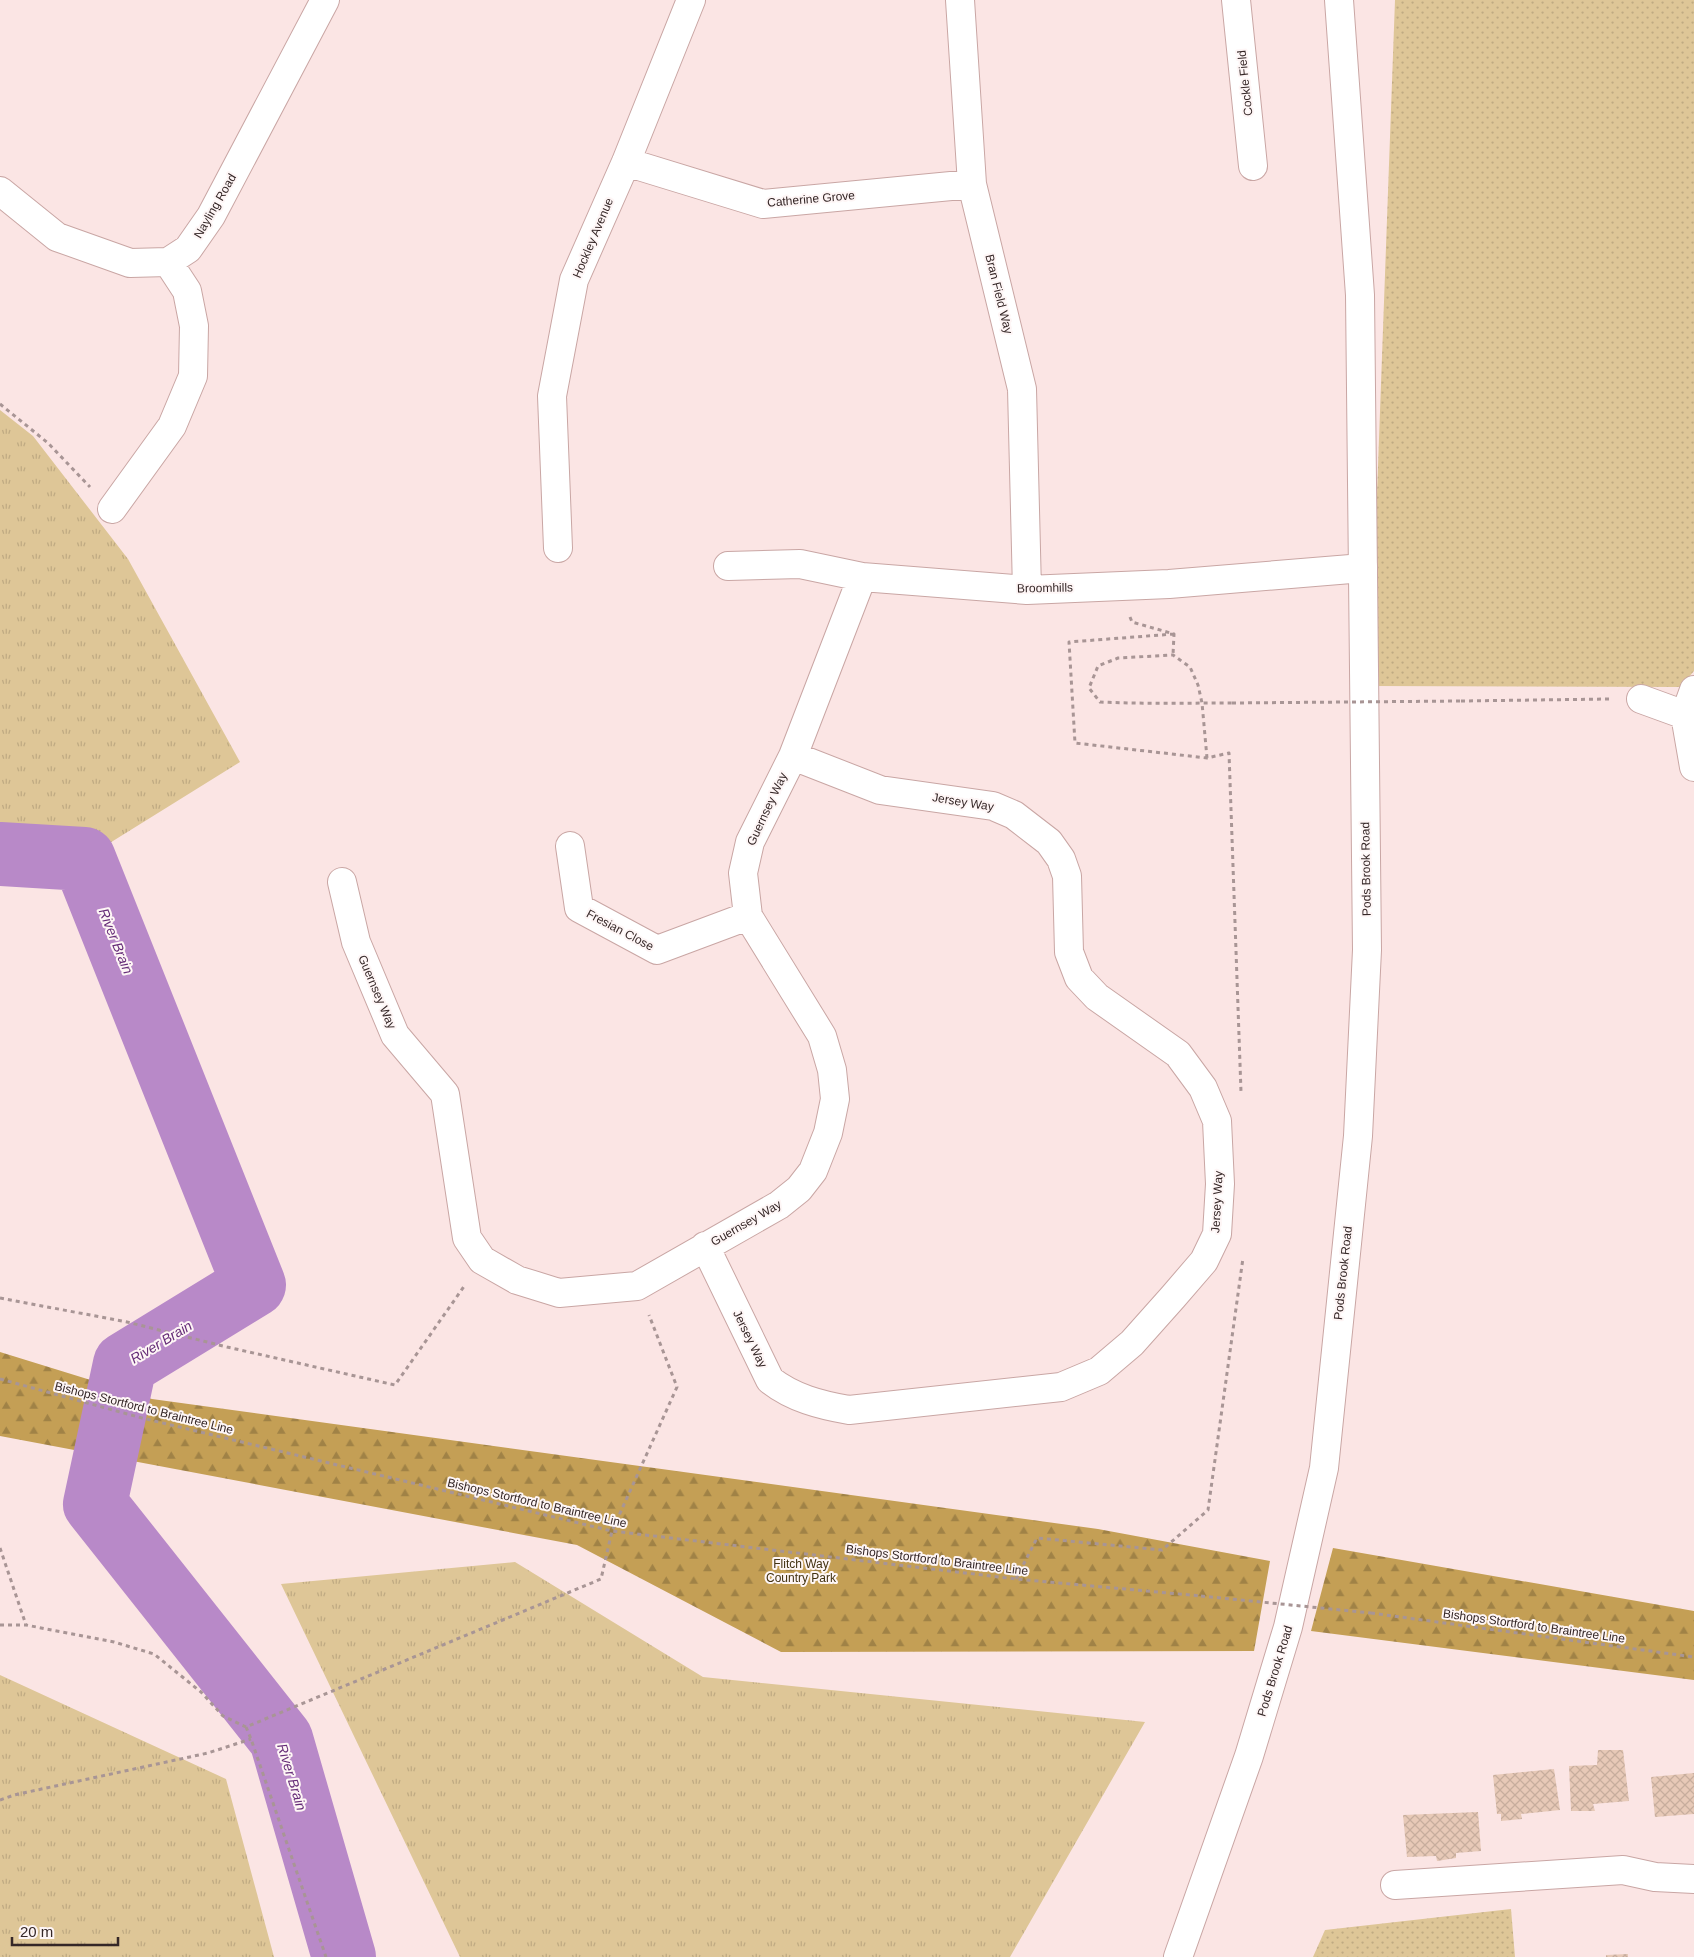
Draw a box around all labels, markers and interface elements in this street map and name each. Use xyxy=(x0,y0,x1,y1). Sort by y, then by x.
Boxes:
street label: Cockle Field xyxy=(1235,49,1255,117)
street label: Nayling Road xyxy=(191,171,239,241)
street label: Catherine Grove xyxy=(767,188,856,210)
street label: Hockley Avenue xyxy=(570,195,616,280)
street label: Bran Field Way xyxy=(982,253,1016,335)
street label: Broomhills xyxy=(1017,581,1073,595)
street label: Guernsey Way xyxy=(744,770,790,848)
street label: Jersey Way xyxy=(931,790,995,814)
street label: Pods Brook Road xyxy=(1358,822,1374,916)
water label: River Brain xyxy=(96,906,136,976)
street label: Fresian Close xyxy=(584,906,656,954)
street label: Guernsey Way xyxy=(355,953,399,1031)
street label: Jersey Way xyxy=(1208,1171,1226,1233)
street label: Guernsey Way xyxy=(708,1197,784,1249)
street label: Pods Brook Road xyxy=(1331,1225,1355,1321)
street label: Jersey Way xyxy=(730,1308,770,1370)
water label: River Brain xyxy=(127,1317,195,1367)
street label: Bishops Stortford to Braintree Line xyxy=(53,1379,235,1437)
street label: Bishops Stortford to Braintree Line xyxy=(446,1476,628,1531)
street label: Bishops Stortford to Braintree Line xyxy=(845,1542,1029,1578)
park label: Flitch Way Country Park xyxy=(766,1557,837,1585)
street label: Bishops Stortford to Braintree Line xyxy=(1442,1606,1626,1646)
street label: Pods Brook Road xyxy=(1255,1624,1295,1718)
water label: River Brain xyxy=(274,1742,310,1813)
scale bar xyxy=(12,1914,119,1946)
text: 20 m xyxy=(20,1923,53,1940)

